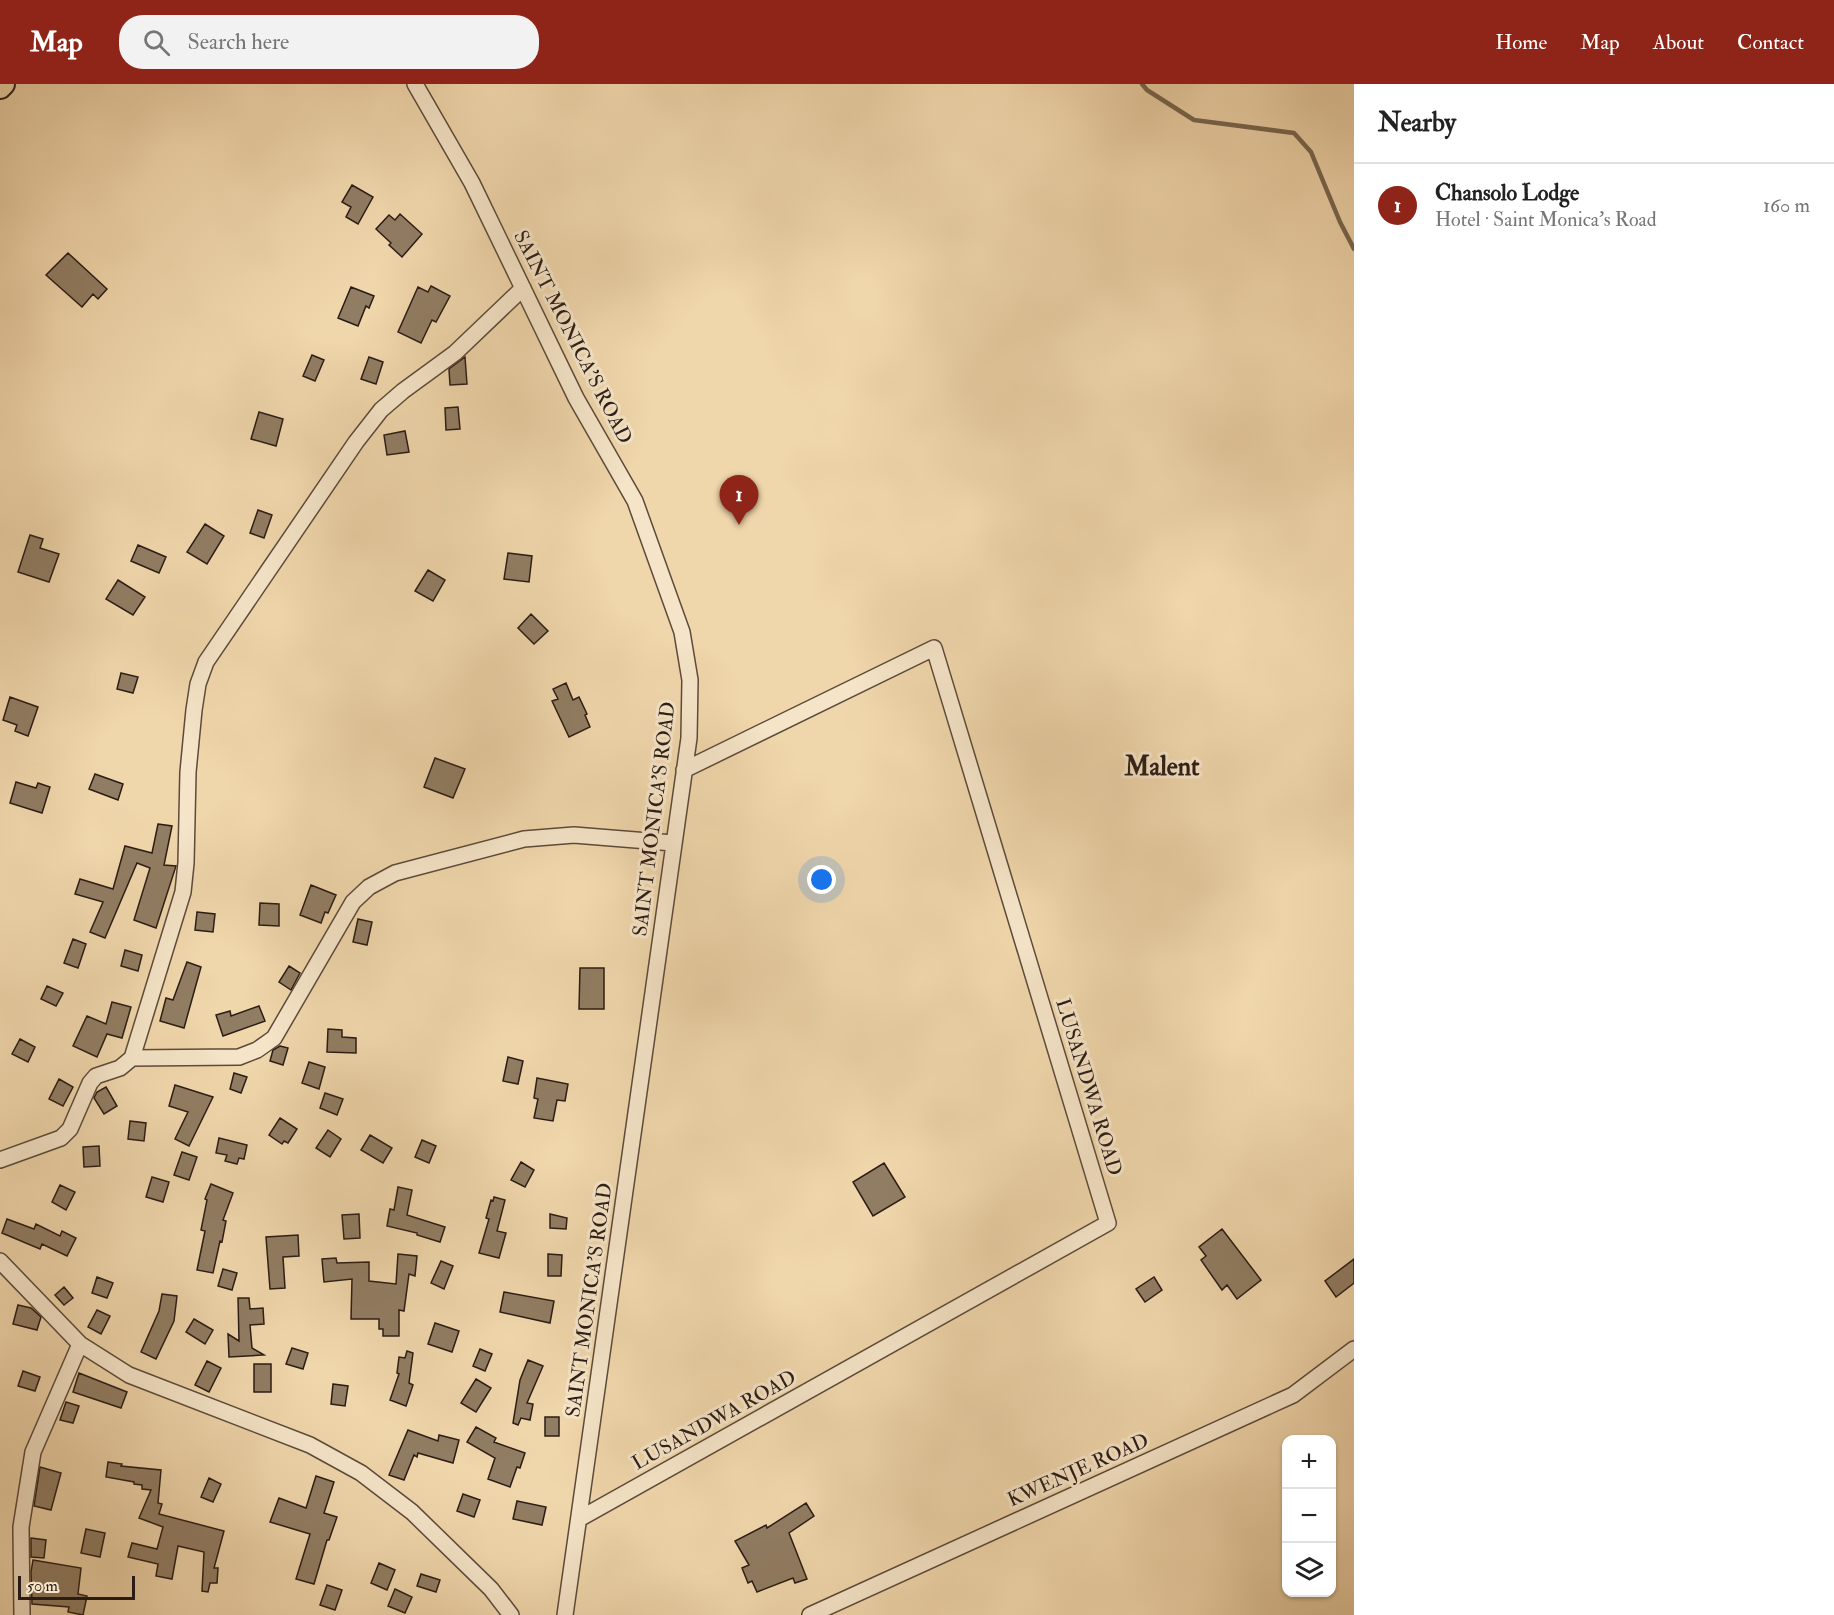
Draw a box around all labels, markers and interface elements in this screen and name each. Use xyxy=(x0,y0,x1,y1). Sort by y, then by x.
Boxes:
search box xyxy=(119,15,539,69)
text: Map xyxy=(30,25,83,60)
icon: search xyxy=(140,26,173,59)
text: Search here xyxy=(188,28,289,56)
text: Home xyxy=(1495,29,1547,56)
text: Map xyxy=(1580,29,1620,56)
text: About xyxy=(1653,29,1704,56)
text: Contact xyxy=(1737,29,1804,56)
text: Nearby xyxy=(1378,107,1456,139)
text: Chansolo Lodge xyxy=(1435,179,1579,207)
text: 1 xyxy=(1394,193,1401,218)
text: 160 m xyxy=(1763,193,1810,218)
text: Hotel · Saint Monica's Road xyxy=(1435,207,1657,232)
street label: SAINT MONICA'S ROAD xyxy=(508,226,638,448)
pin: 1 xyxy=(720,476,758,525)
street label: SAINT MONICA'S ROAD xyxy=(627,700,681,938)
district label: Malent xyxy=(1124,751,1200,783)
your location xyxy=(807,865,836,894)
street label: LUSANDWA ROAD xyxy=(1050,996,1128,1178)
street label: SAINT MONICA'S ROAD xyxy=(560,1181,618,1419)
street label: LUSANDWA ROAD xyxy=(628,1365,800,1475)
street label: KWENJE ROAD xyxy=(1003,1428,1153,1512)
map controls xyxy=(1282,1435,1336,1597)
button: + xyxy=(1282,1435,1336,1489)
button: − xyxy=(1282,1489,1336,1543)
button: layers xyxy=(1282,1543,1336,1597)
scale bar xyxy=(18,1573,135,1600)
text: 50 m xyxy=(27,1576,58,1596)

